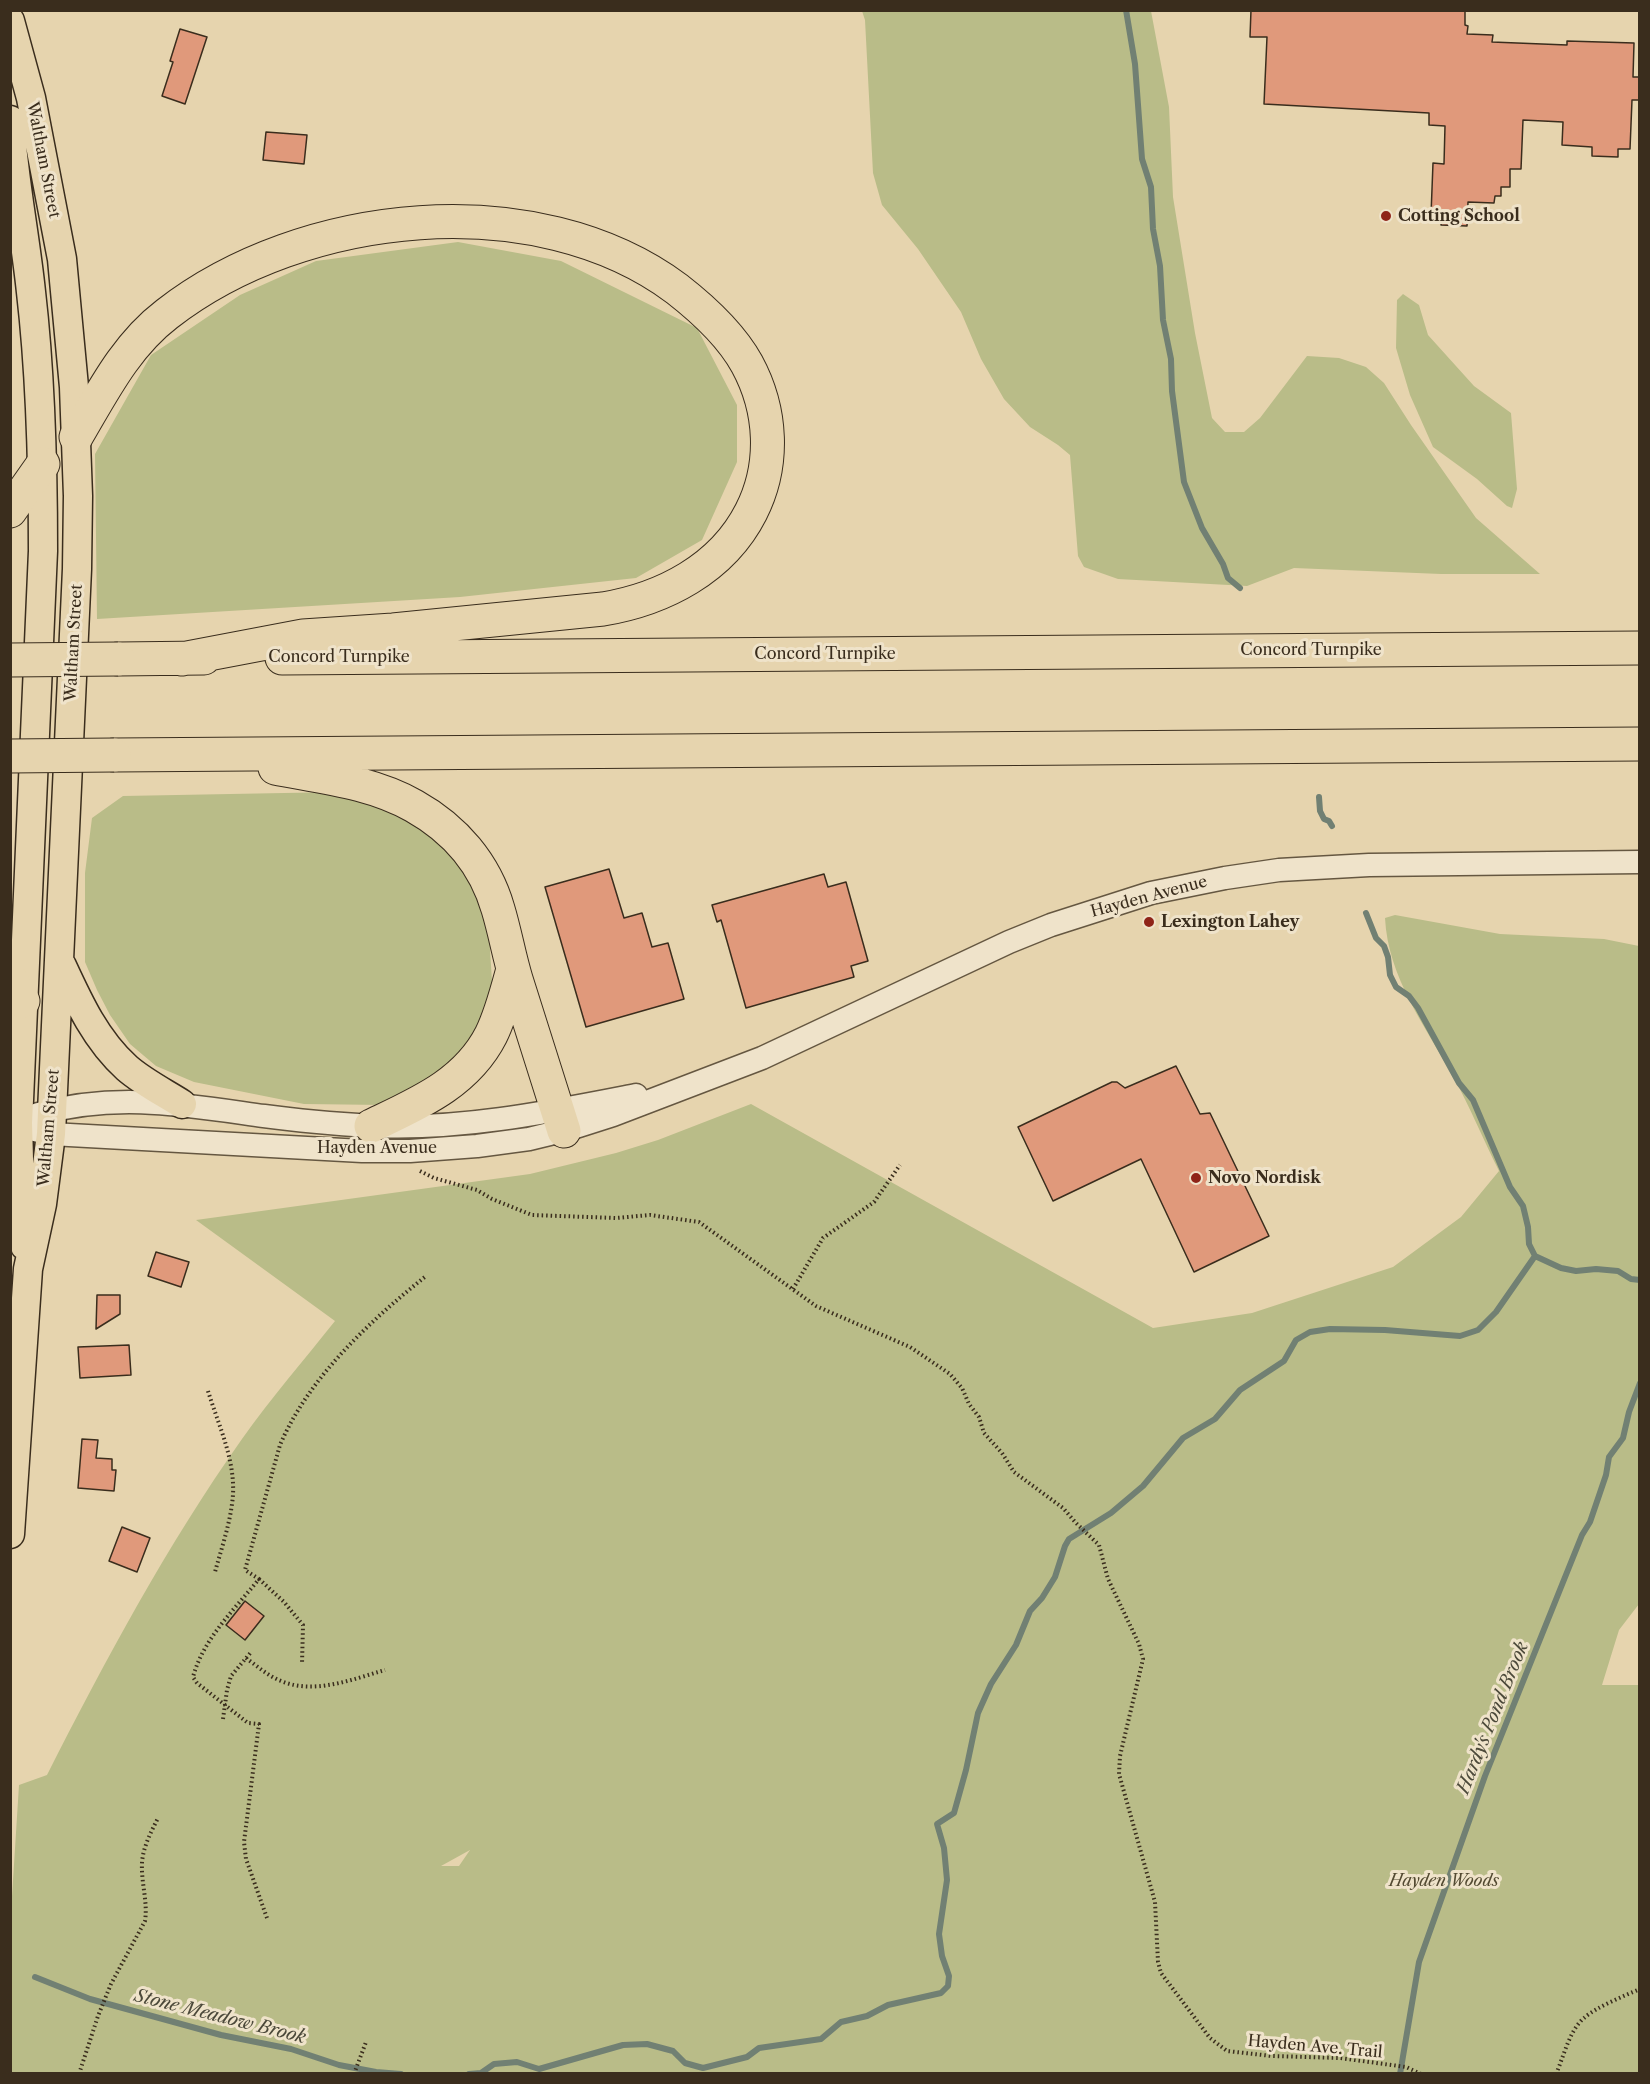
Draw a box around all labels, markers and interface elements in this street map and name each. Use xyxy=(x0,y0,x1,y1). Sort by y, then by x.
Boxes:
street label: Waltham Street xyxy=(22,100,64,220)
place label: Cotting School xyxy=(1398,206,1520,226)
marker: Cotting School xyxy=(1379,209,1393,223)
street label: Waltham Street xyxy=(61,584,87,702)
street label: Concord Turnpike xyxy=(1240,640,1382,660)
street label: Concord Turnpike xyxy=(754,644,896,664)
street label: Concord Turnpike xyxy=(268,647,410,667)
street label: Hayden Avenue xyxy=(1089,872,1209,922)
place label: Lexington Lahey xyxy=(1161,912,1299,932)
marker: Lexington Lahey xyxy=(1142,915,1156,929)
street label: Waltham Street xyxy=(34,1068,64,1188)
street label: Hayden Avenue xyxy=(317,1138,437,1158)
place label: Novo Nordisk xyxy=(1208,1168,1321,1188)
marker: Novo Nordisk xyxy=(1189,1171,1203,1185)
water label: Hardy's Pond Brook xyxy=(1453,1639,1533,1797)
park label: Hayden Woods xyxy=(1389,1871,1499,1891)
water label: Stone Meadow Brook xyxy=(132,1985,308,2049)
street label: Hayden Ave. Trail xyxy=(1247,2032,1383,2062)

